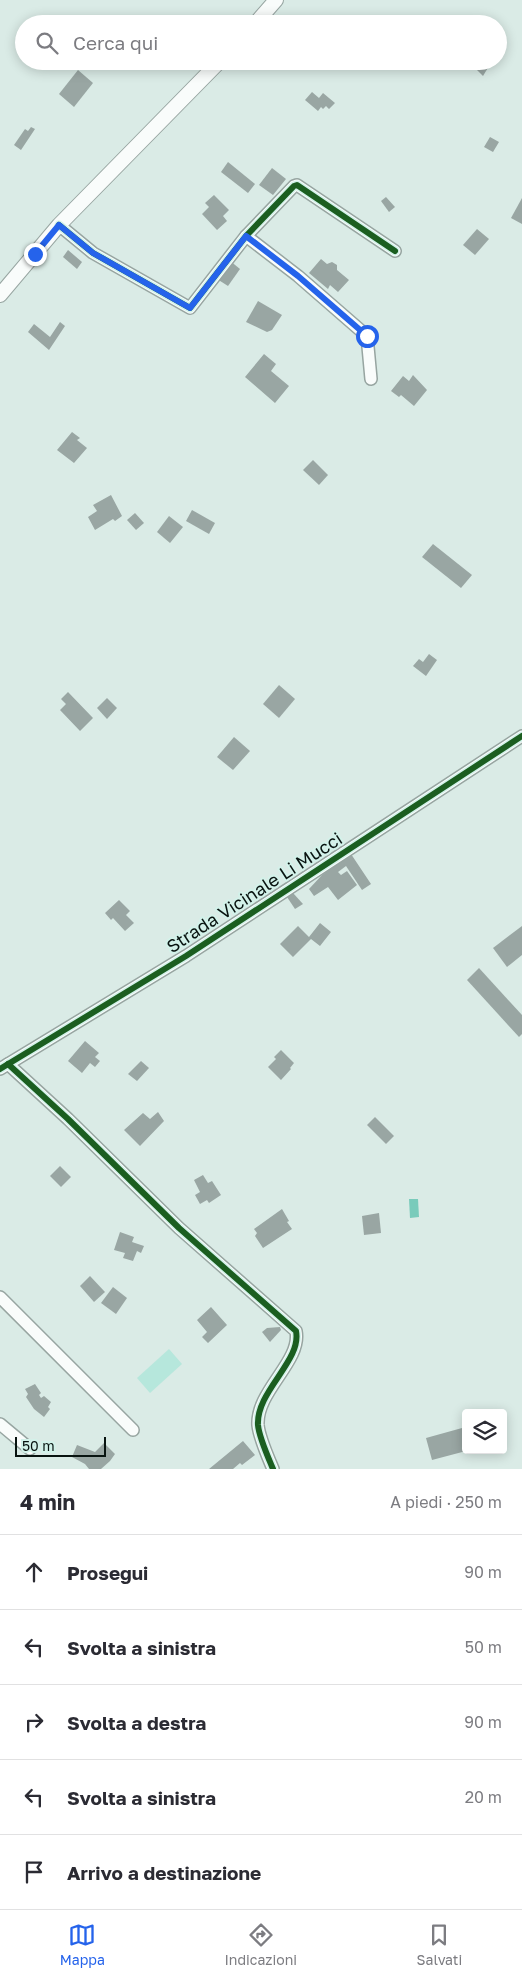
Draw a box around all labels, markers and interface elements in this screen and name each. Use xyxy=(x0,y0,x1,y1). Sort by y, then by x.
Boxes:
search box xyxy=(15,15,507,70)
icon: search xyxy=(33,29,61,57)
text: Cerca qui xyxy=(73,31,158,54)
route end xyxy=(24,243,47,266)
route start xyxy=(356,325,379,348)
street label: Strada Vicinale Li Mucci xyxy=(162,827,346,957)
map controls xyxy=(462,1409,507,1454)
button: layers xyxy=(462,1409,507,1454)
scale bar xyxy=(15,1434,106,1457)
text: 50 m xyxy=(22,1437,55,1454)
text: 4 min xyxy=(20,1489,75,1515)
text: A piedi · 250 m xyxy=(390,1492,502,1512)
icon: ahead xyxy=(20,1558,48,1586)
text: Prosegui xyxy=(67,1561,148,1584)
text: 90 m xyxy=(464,1562,502,1582)
icon: left xyxy=(20,1633,48,1661)
text: Svolta a sinistra xyxy=(67,1636,216,1659)
text: 50 m xyxy=(465,1637,502,1657)
icon: right xyxy=(20,1708,48,1736)
text: Svolta a destra xyxy=(67,1711,206,1734)
text: 90 m xyxy=(464,1712,502,1732)
icon: left xyxy=(20,1783,48,1811)
text: Svolta a sinistra xyxy=(67,1786,216,1809)
text: 20 m xyxy=(465,1787,502,1807)
icon: arrive xyxy=(20,1858,48,1886)
text: Arrivo a destinazione xyxy=(67,1861,261,1884)
tab: Mappa xyxy=(60,1921,105,1968)
tab: Indicazioni xyxy=(224,1921,297,1968)
tab: Salvati xyxy=(417,1921,462,1968)

